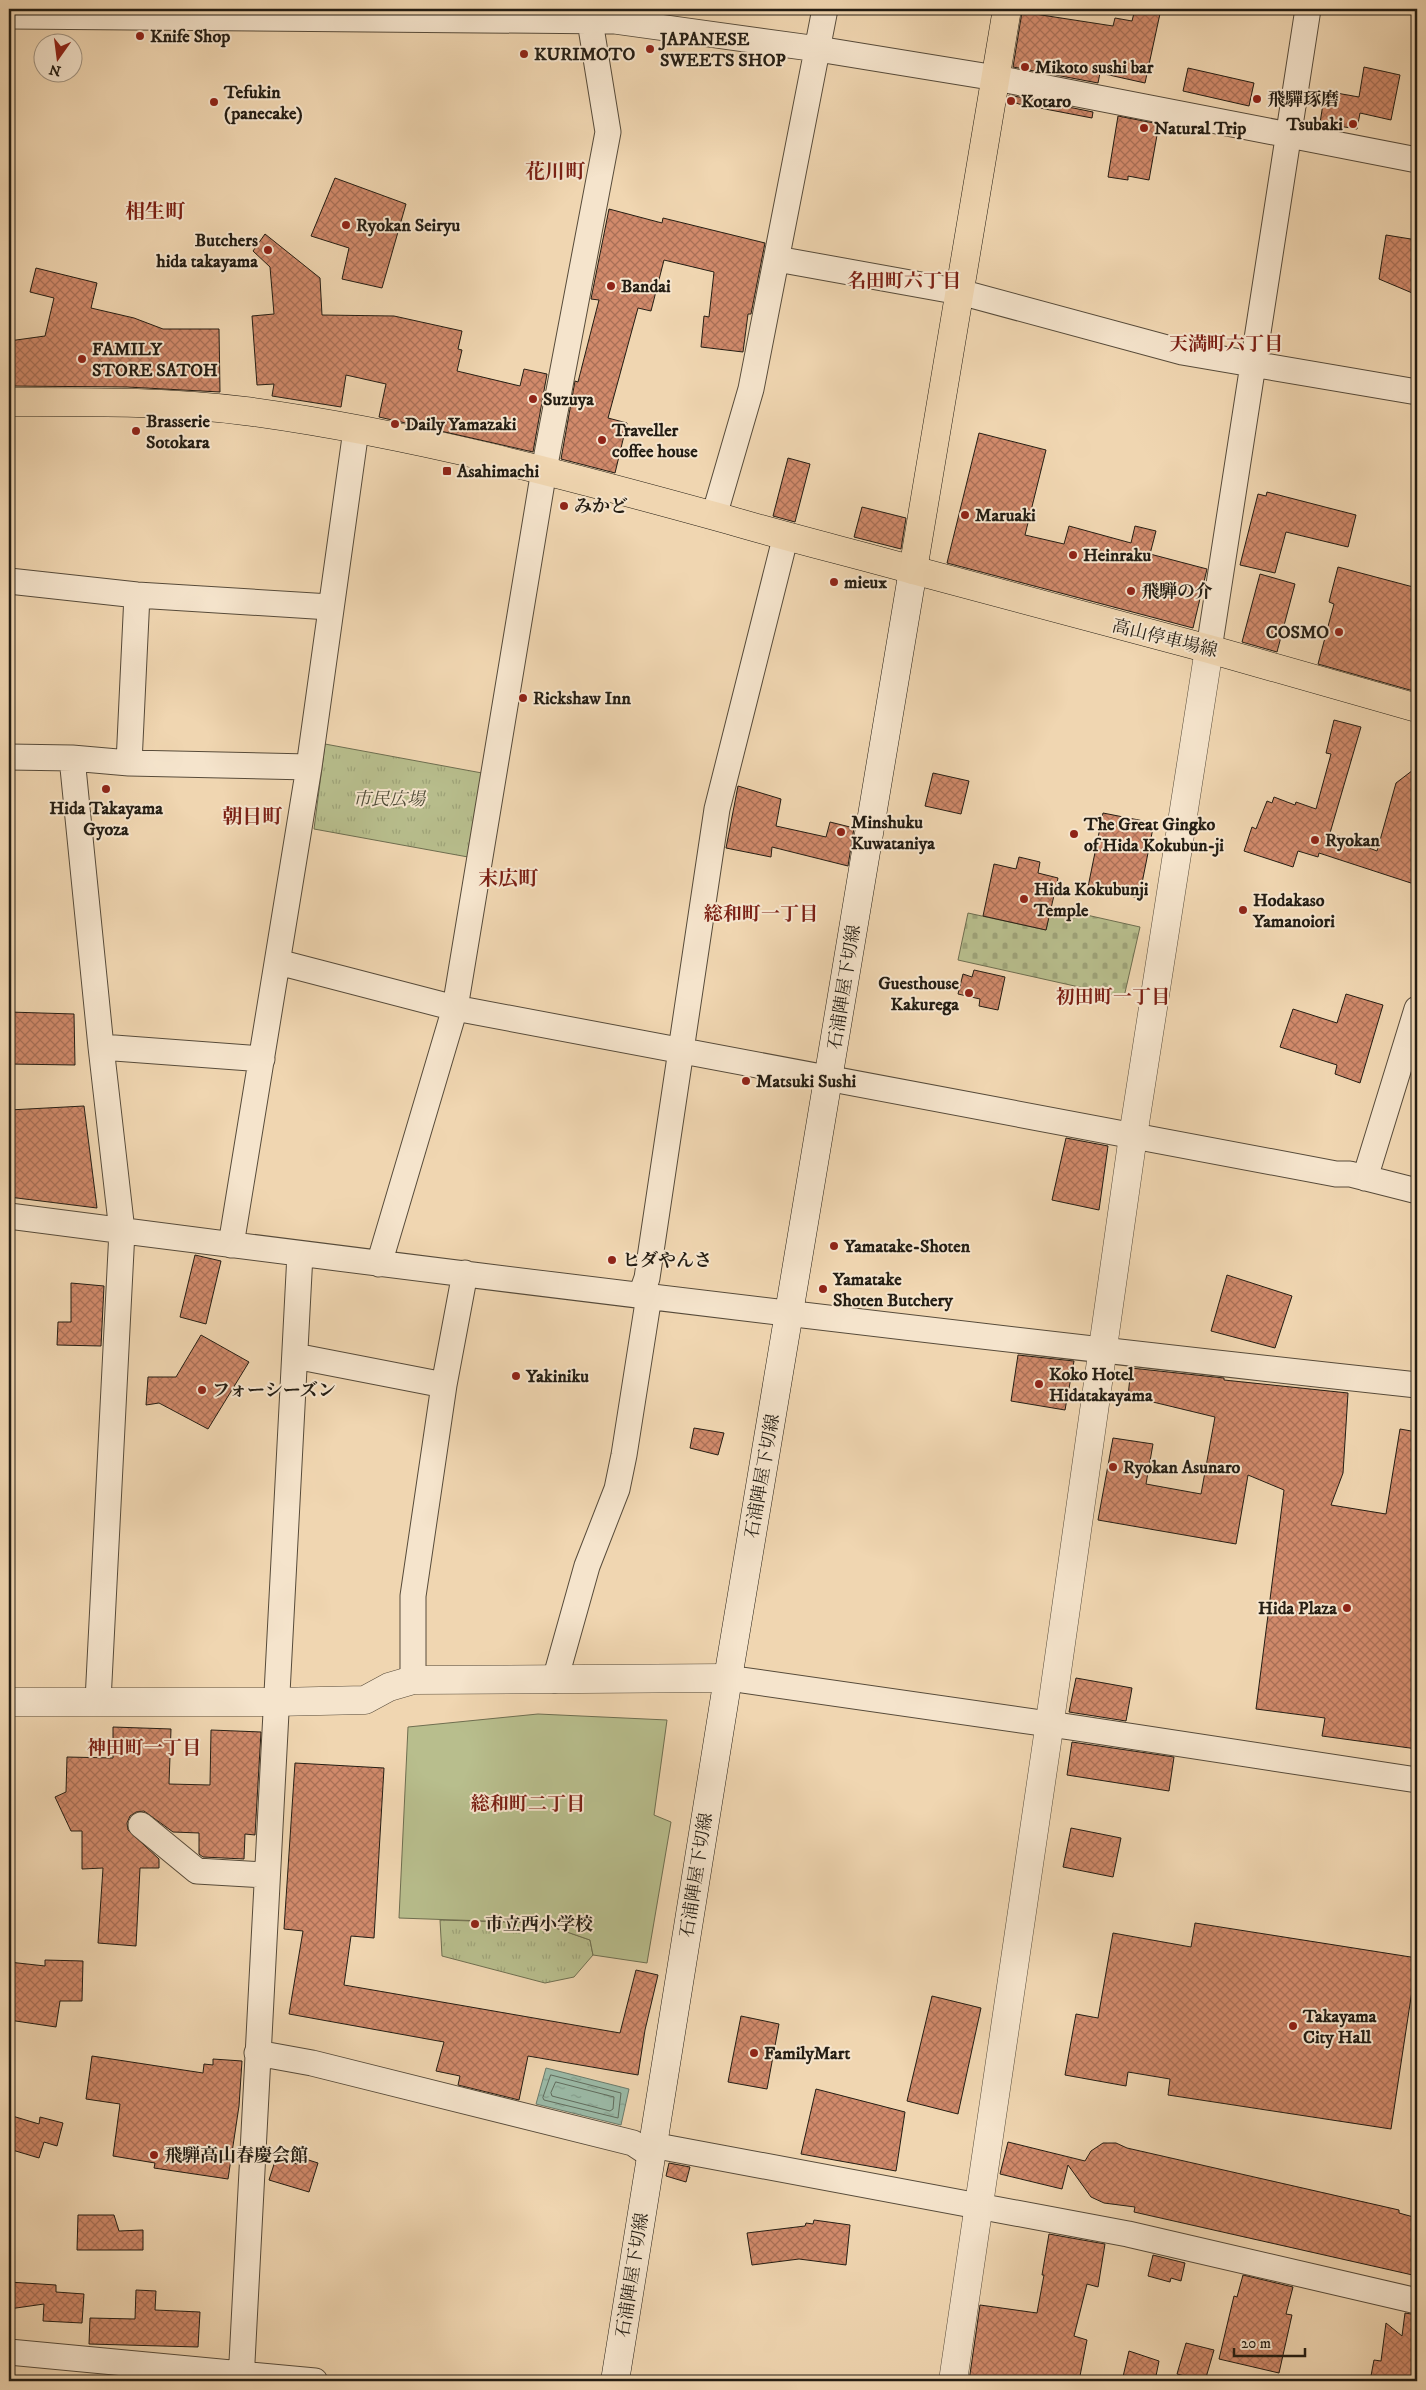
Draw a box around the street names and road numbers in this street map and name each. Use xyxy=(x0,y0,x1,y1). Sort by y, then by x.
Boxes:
street label: 高山停車場線 xyxy=(1110,615,1220,663)
street label: 石浦陣屋下切線 xyxy=(824,923,866,1051)
street label: 石浦陣屋下切線 xyxy=(741,1412,785,1540)
street label: 石浦陣屋下切線 xyxy=(676,1811,718,1939)
street label: 石浦陣屋下切線 xyxy=(612,2211,654,2339)

